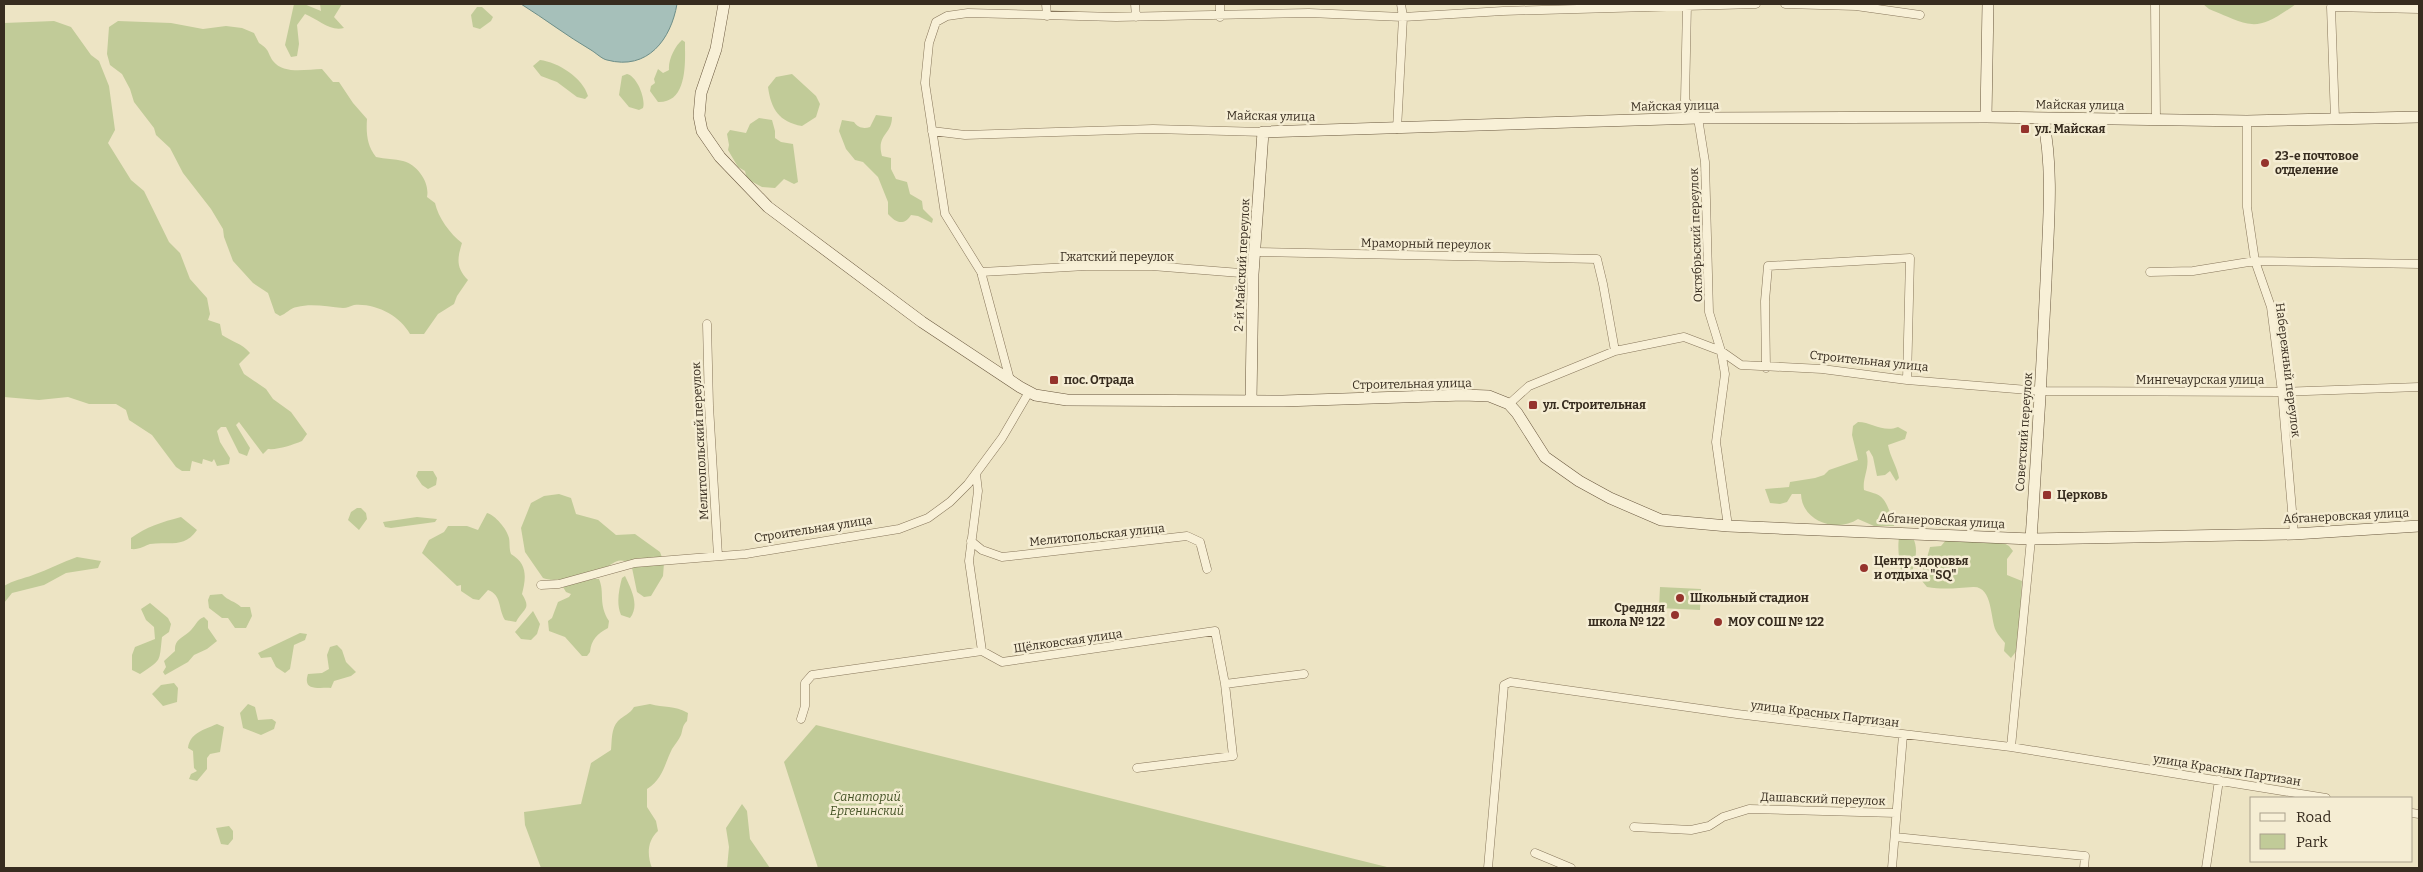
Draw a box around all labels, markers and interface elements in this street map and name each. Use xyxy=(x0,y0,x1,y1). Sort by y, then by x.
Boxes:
street label: Майская улица xyxy=(2036,97,2125,113)
street label: Майская улица xyxy=(1631,98,1720,114)
street label: Майская улица xyxy=(1227,108,1316,124)
place label: ул. Майская xyxy=(2034,122,2106,136)
marker: ул. Майская xyxy=(2019,123,2031,135)
place label: 23-е почтовое отделение xyxy=(2275,149,2359,177)
marker: 23-е почтовое отделение xyxy=(2259,157,2271,169)
street label: Октябрьский переулок xyxy=(1687,168,1705,302)
street label: 2-й Майский переулок xyxy=(1232,198,1252,332)
street label: Мраморный переулок xyxy=(1361,236,1491,252)
street label: Гжатский переулок xyxy=(1060,250,1174,264)
street label: Набережный переулок xyxy=(2273,302,2303,438)
street label: Строительная улица xyxy=(1809,348,1930,374)
street label: Мелитопольский переулок xyxy=(689,362,711,520)
street label: Советский переулок xyxy=(2013,372,2035,492)
place label: пос. Отрада xyxy=(1064,373,1134,387)
street label: Мингечаурская улица xyxy=(2136,373,2265,387)
marker: пос. Отрада xyxy=(1048,374,1060,386)
street label: Строительная улица xyxy=(1352,376,1472,392)
place label: ул. Строительная xyxy=(1542,398,1646,412)
marker: ул. Строительная xyxy=(1527,399,1539,411)
place label: Церковь xyxy=(2057,488,2108,502)
marker: Церковь xyxy=(2041,489,2053,501)
street label: Абганеровская улица xyxy=(2283,506,2410,526)
street label: Абганеровская улица xyxy=(1879,511,2006,531)
street label: Строительная улица xyxy=(753,513,874,545)
street label: Мелитопольская улица xyxy=(1029,521,1166,549)
place label: Центр здоровья и отдыха "SQ" xyxy=(1874,554,1969,582)
marker: Центр здоровья и отдыха "SQ" xyxy=(1858,562,1870,574)
place label: Школьный стадион xyxy=(1690,591,1809,605)
marker: Школьный стадион xyxy=(1674,592,1686,604)
place label: Средняя школа № 122 xyxy=(1588,601,1665,629)
marker: Средняя школа № 122 xyxy=(1669,609,1681,621)
place label: МОУ СОШ № 122 xyxy=(1728,615,1824,629)
marker: МОУ СОШ № 122 xyxy=(1712,616,1724,628)
street label: Щёлковская улица xyxy=(1013,626,1124,656)
street label: улица Красных Партизан xyxy=(1749,698,1900,730)
street label: улица Красных Партизан xyxy=(2151,751,2302,789)
park label: Санаторий Ергенинский xyxy=(830,790,904,818)
street label: Дашавский переулок xyxy=(1760,790,1886,808)
legend xyxy=(2250,797,2413,862)
text: Road xyxy=(2296,808,2331,826)
text: Park xyxy=(2296,833,2328,851)

